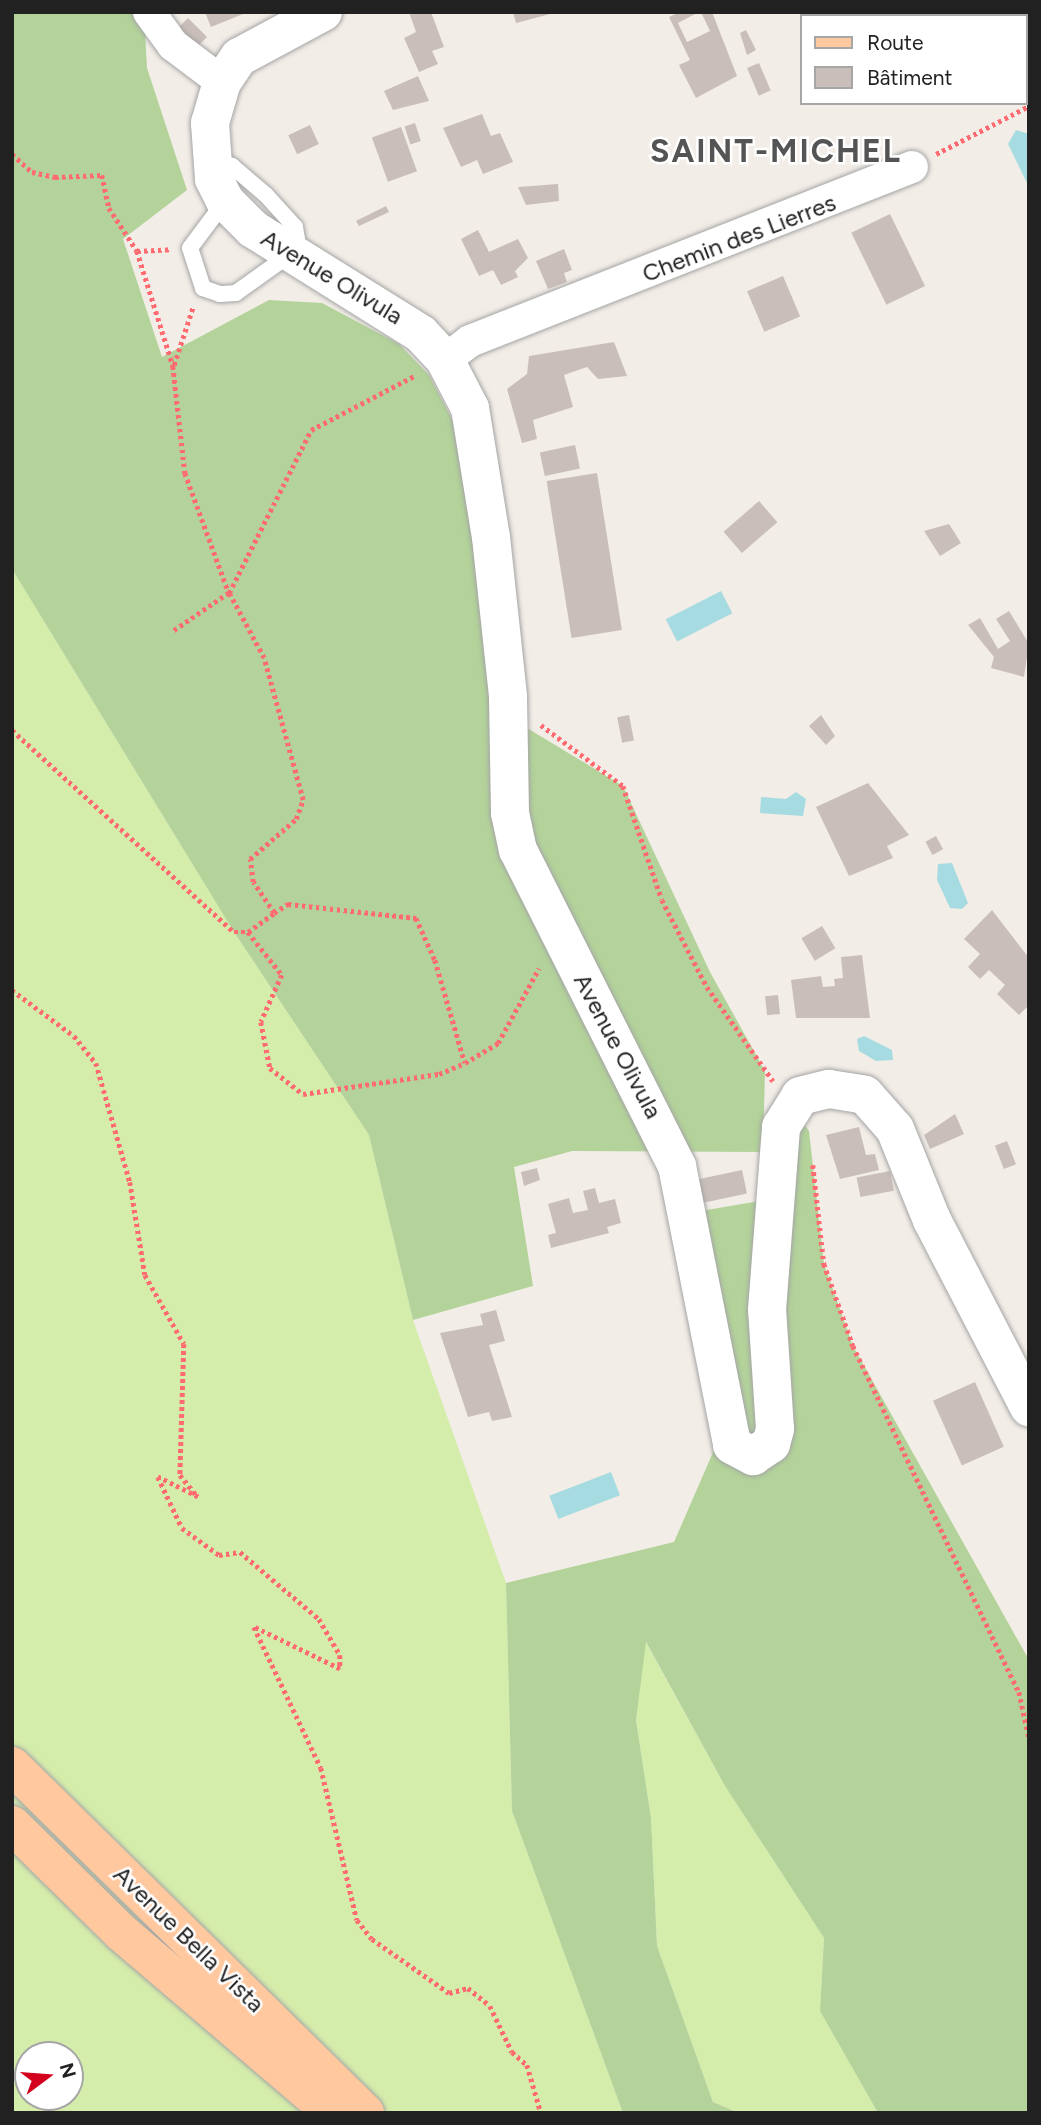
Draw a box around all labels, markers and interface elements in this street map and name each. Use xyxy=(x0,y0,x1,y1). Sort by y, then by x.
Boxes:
legend xyxy=(800,14,1027,105)
text: Route xyxy=(867,30,923,55)
text: Bâtiment xyxy=(867,65,952,90)
district label: SAINT-MICHEL xyxy=(652,132,900,170)
street label: Chemin des Lierres xyxy=(638,188,840,288)
street label: Avenue Olivula xyxy=(256,223,408,331)
street label: Avenue Olivula xyxy=(568,969,668,1123)
street label: Avenue Bella Vista xyxy=(108,1860,270,2018)
north arrow xyxy=(14,2041,84,2111)
text: N xyxy=(55,2060,81,2081)

